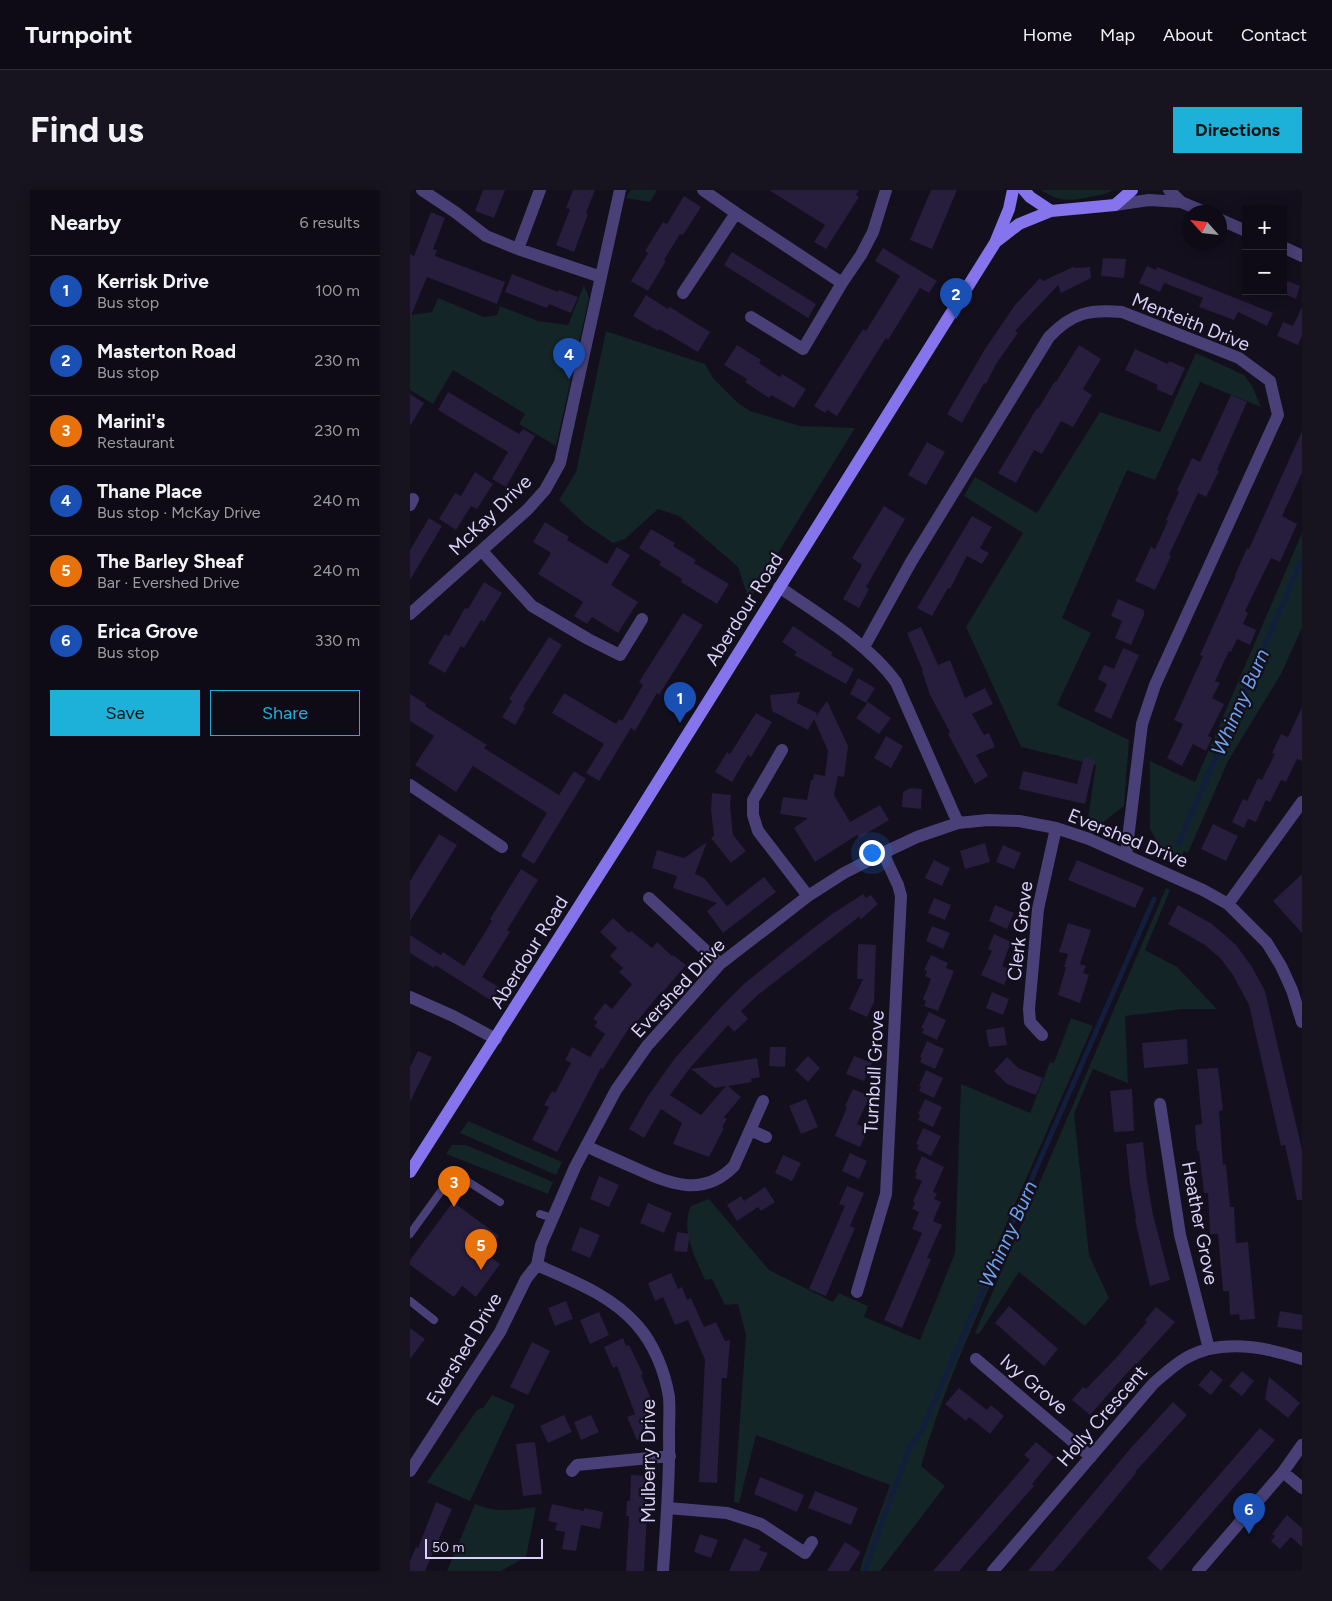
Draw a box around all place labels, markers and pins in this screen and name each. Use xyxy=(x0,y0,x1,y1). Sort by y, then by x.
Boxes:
pin: 2 xyxy=(940,278,972,319)
pin: 4 xyxy=(553,338,585,379)
pin: 1 xyxy=(664,682,696,723)
pin: 3 xyxy=(438,1166,470,1207)
pin: 5 xyxy=(465,1229,497,1270)
pin: 6 xyxy=(1233,1493,1265,1534)

